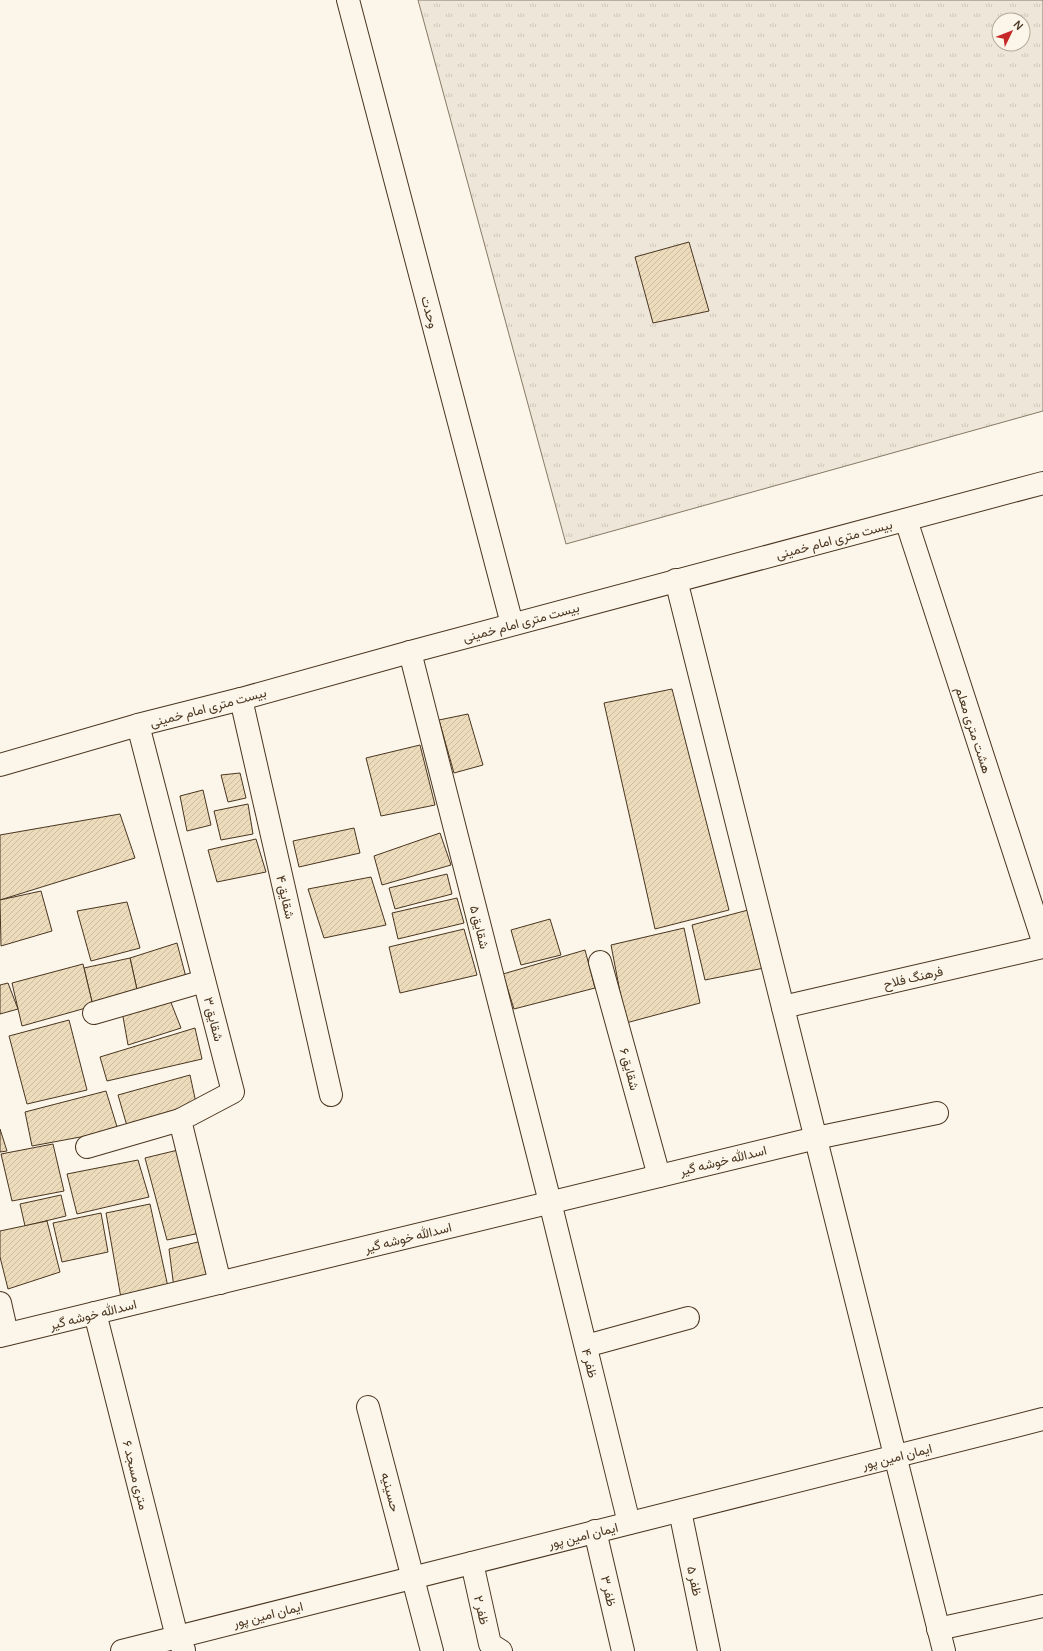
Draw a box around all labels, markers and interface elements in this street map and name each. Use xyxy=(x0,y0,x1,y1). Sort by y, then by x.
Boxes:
north arrow xyxy=(991,12,1031,52)
text: N xyxy=(1010,17,1027,33)
street label: وحدت xyxy=(417,294,443,330)
street label: بیست متری امام خمینی xyxy=(774,515,894,563)
street label: بیست متری امام خمینی xyxy=(461,598,581,646)
street label: بیست متری امام خمینی xyxy=(148,683,268,731)
street label: هشت متری معلم xyxy=(952,685,996,775)
street label: شقایق ۴ xyxy=(272,873,300,921)
street label: شقایق ۵ xyxy=(466,903,494,951)
street label: فرهنگ فلاح xyxy=(881,961,945,994)
street label: شقایق ۳ xyxy=(200,995,228,1043)
street label: شقایق ۶ xyxy=(616,1046,644,1092)
street label: اسدالله خوشه گیر xyxy=(677,1140,768,1180)
street label: اسدالله خوشه گیر xyxy=(362,1217,453,1257)
street label: اسدالله خوشه گیر xyxy=(47,1294,138,1334)
street label: ظفر ۴ xyxy=(578,1346,602,1380)
street label: ۶ متری مسجد xyxy=(119,1438,153,1512)
street label: ایمان امین پور xyxy=(859,1439,934,1475)
street label: حسینیه xyxy=(377,1470,405,1514)
street label: ایمان امین پور xyxy=(545,1518,620,1554)
street label: ظفر ۵ xyxy=(683,1564,707,1598)
street label: ظفر ۳ xyxy=(597,1574,621,1608)
street label: ظفر ۲ xyxy=(470,1594,494,1626)
street label: ایمان امین پور xyxy=(230,1597,305,1633)

